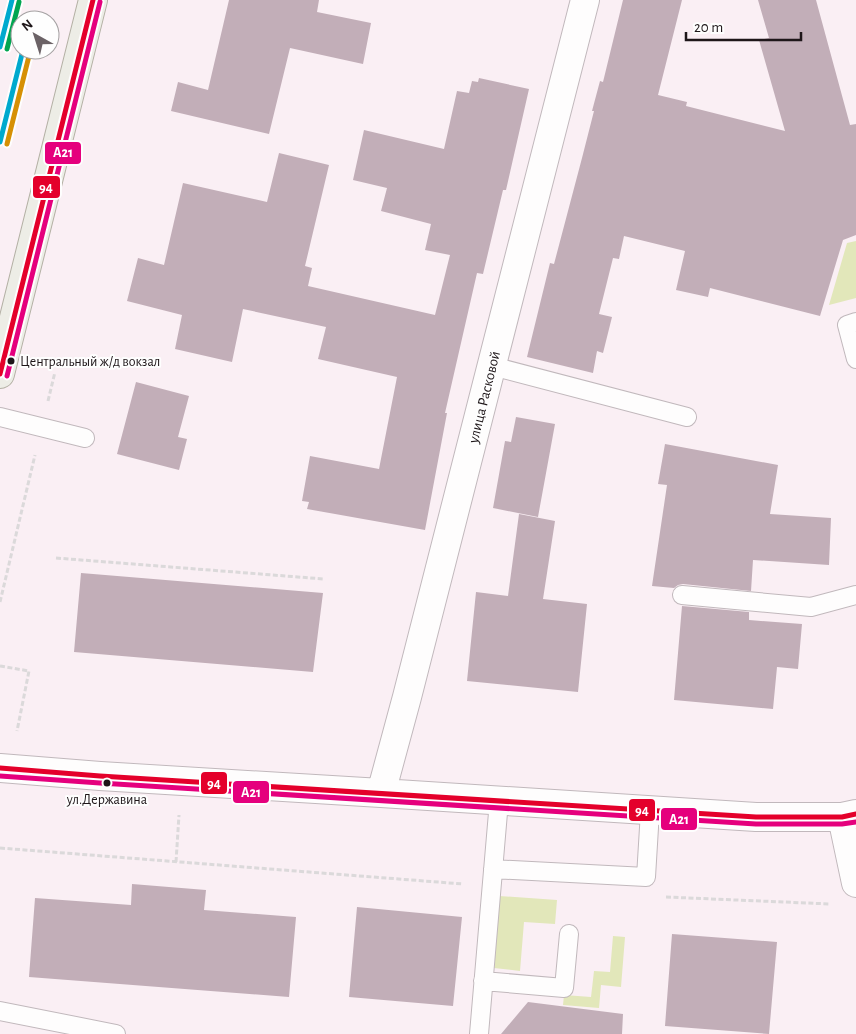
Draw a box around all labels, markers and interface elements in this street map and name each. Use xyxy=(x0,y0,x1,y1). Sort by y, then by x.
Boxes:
north arrow xyxy=(10,10,60,60)
scale bar xyxy=(686,10,801,42)
text: N xyxy=(19,17,36,34)
text: 20 m xyxy=(694,20,723,35)
line badge: А21 xyxy=(44,141,82,165)
text: А21 xyxy=(53,146,73,160)
line badge: 94 xyxy=(32,175,61,199)
text: 94 xyxy=(39,181,53,195)
street label: улица Расковой xyxy=(466,350,503,446)
place label: Центральный ж/д вокзал xyxy=(20,355,160,369)
marker: Центральный ж/д вокзал xyxy=(6,356,16,366)
line badge: 94 xyxy=(200,771,228,795)
text: 94 xyxy=(207,777,221,791)
marker: ул.Державина xyxy=(102,778,112,788)
line badge: А21 xyxy=(232,780,270,804)
text: А21 xyxy=(241,786,261,800)
place label: ул.Державина xyxy=(66,793,148,807)
line badge: 94 xyxy=(628,798,656,822)
text: 94 xyxy=(635,804,649,818)
line badge: А21 xyxy=(660,807,698,831)
text: А21 xyxy=(669,813,689,827)

